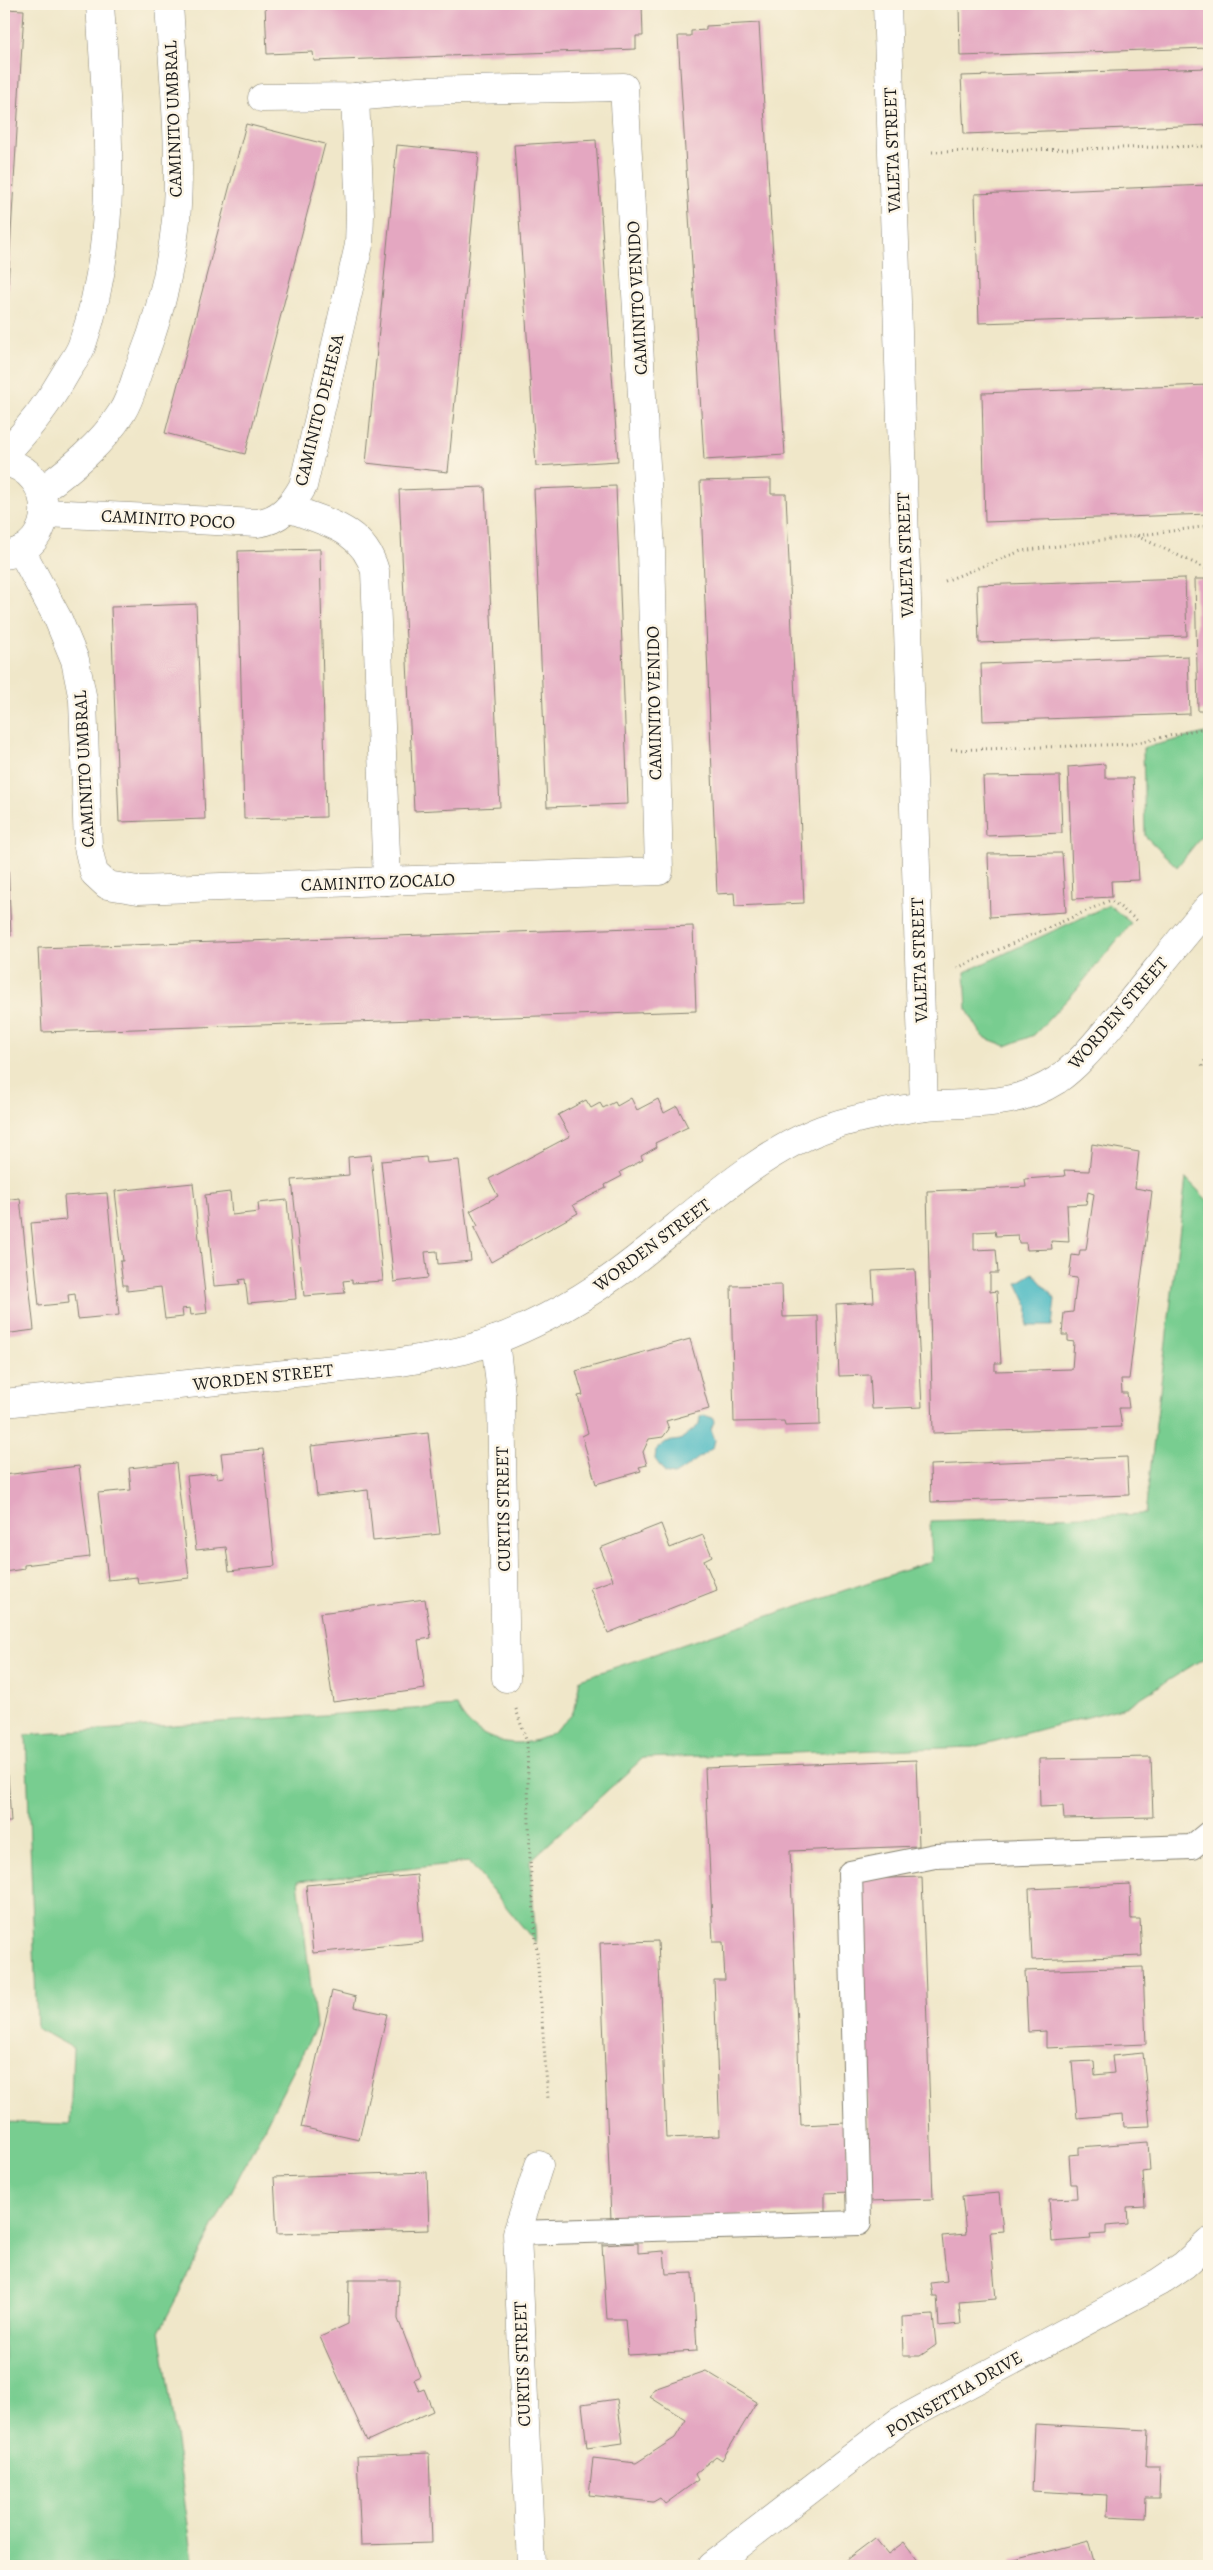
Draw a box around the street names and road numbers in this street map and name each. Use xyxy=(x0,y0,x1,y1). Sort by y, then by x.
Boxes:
street label: CAMINITO UMBRAL xyxy=(158,39,188,198)
street label: VALETA STREET xyxy=(878,87,906,214)
street label: CAMINITO VENIDO xyxy=(621,220,653,376)
street label: CAMINITO DEHESA xyxy=(289,331,350,488)
street label: VALETA STREET xyxy=(891,492,919,619)
street label: CAMINITO POCO xyxy=(100,504,236,534)
street label: CAMINITO VENIDO xyxy=(641,626,667,780)
street label: CAMINITO UMBRAL xyxy=(68,689,100,848)
street label: CAMINITO ZOCALO xyxy=(300,867,456,897)
street label: VALETA STREET xyxy=(905,897,933,1024)
street label: WORDEN STREET xyxy=(1062,952,1173,1075)
street label: WORDEN STREET xyxy=(588,1193,716,1298)
street label: WORDEN STREET xyxy=(191,1358,335,1396)
street label: CURTIS STREET xyxy=(490,1446,516,1572)
street label: CURTIS STREET xyxy=(508,2301,536,2427)
street label: POINSETTIA DRIVE xyxy=(881,2345,1027,2443)

